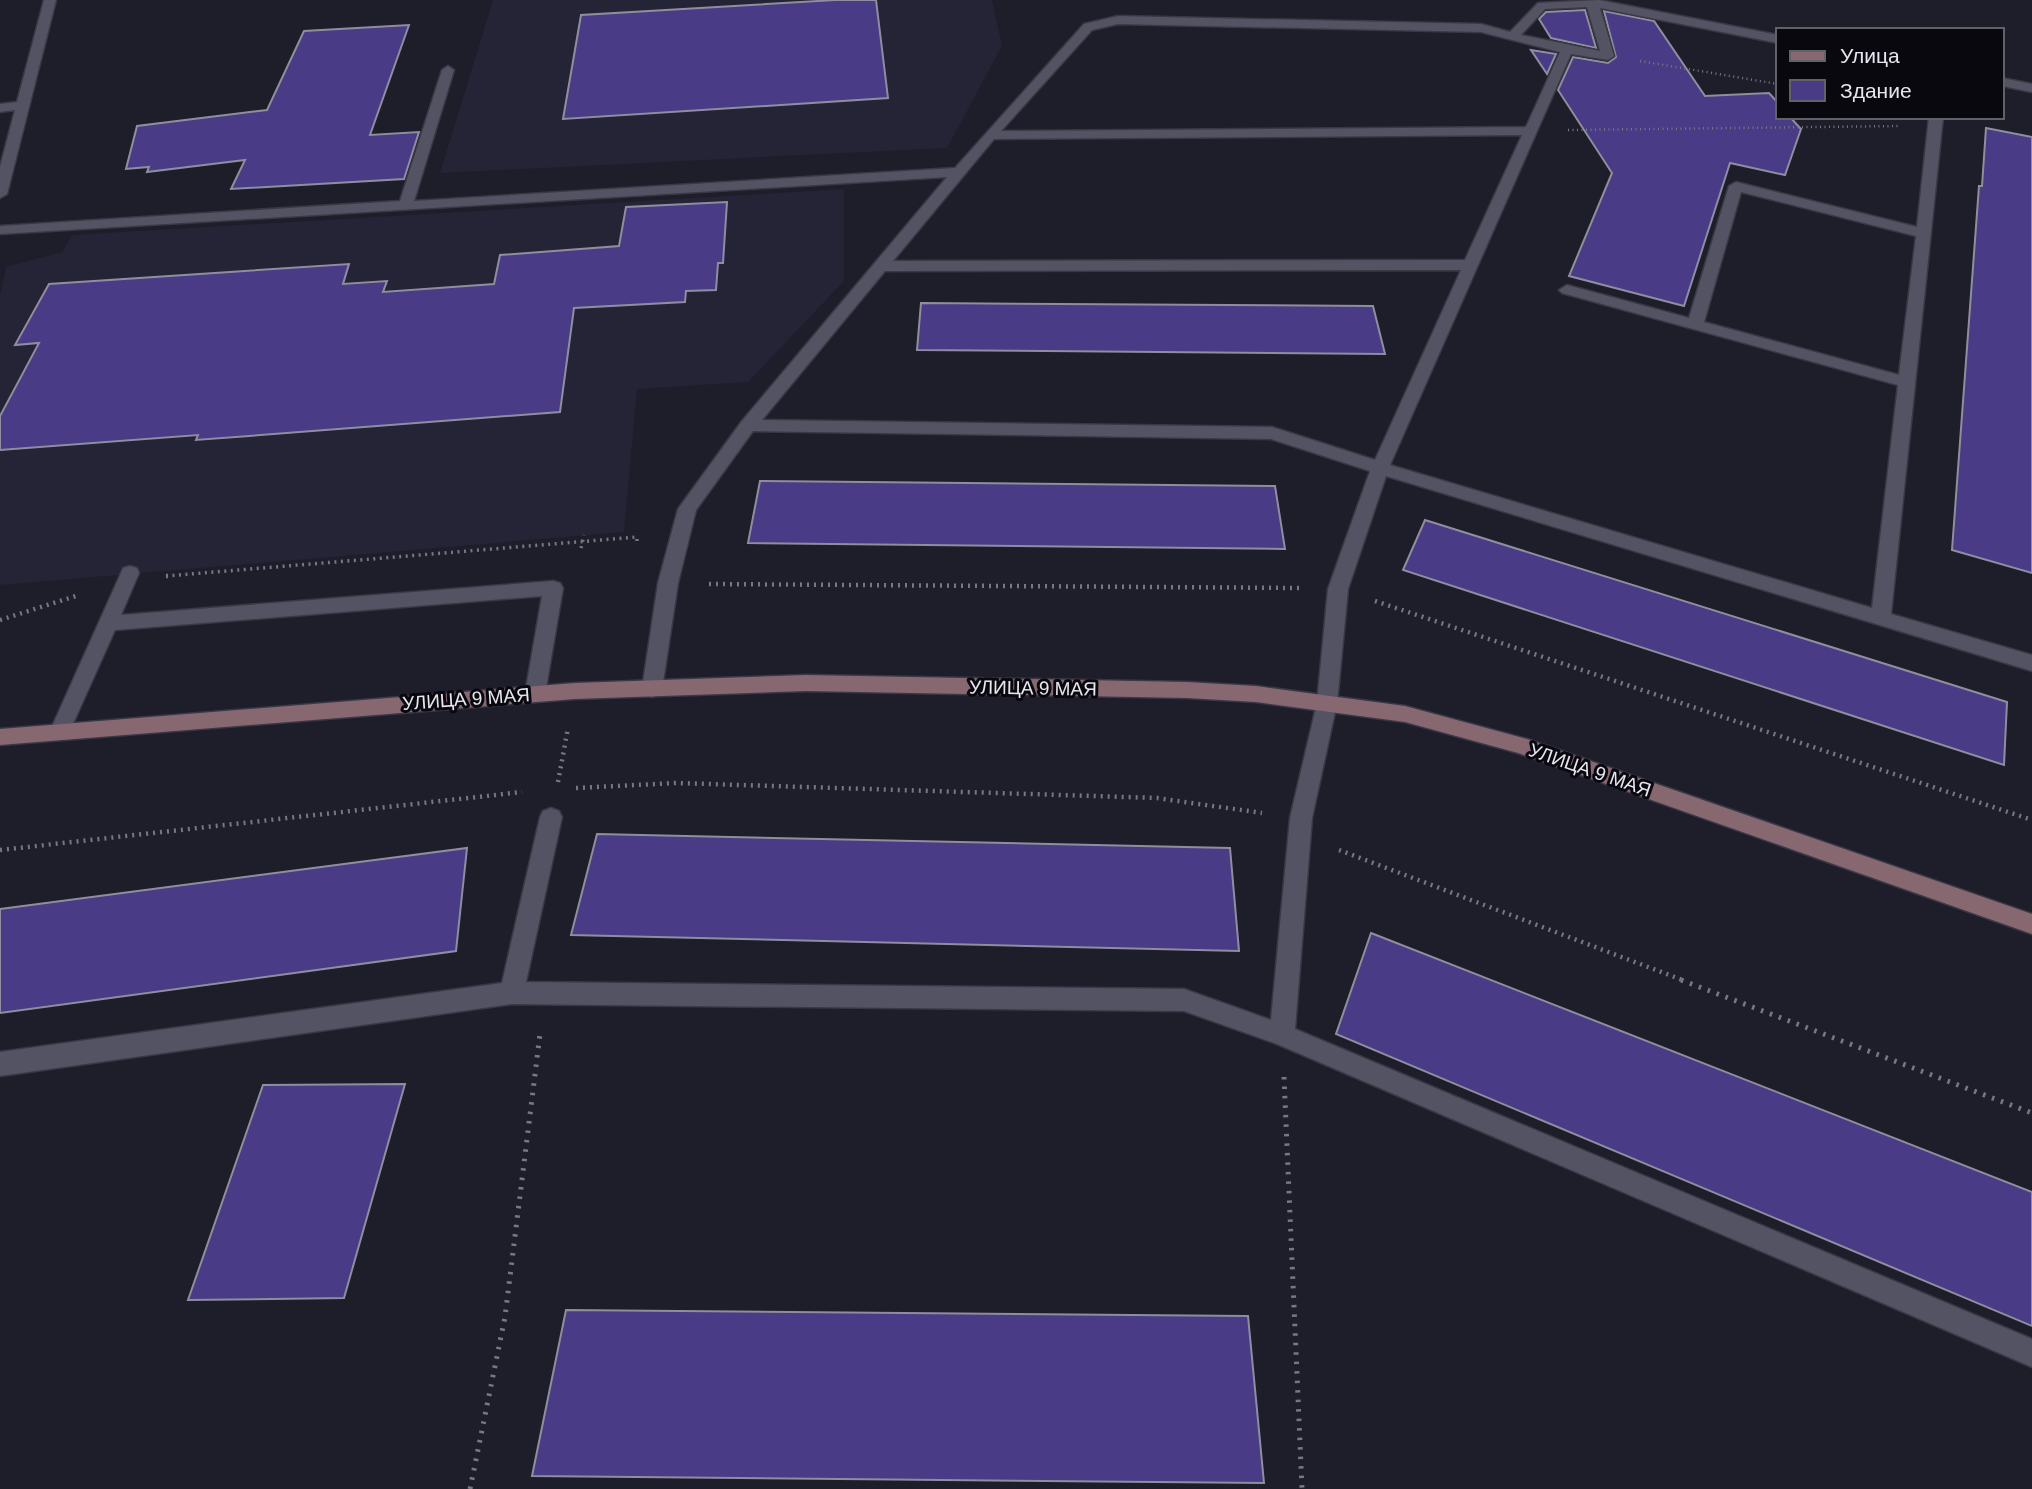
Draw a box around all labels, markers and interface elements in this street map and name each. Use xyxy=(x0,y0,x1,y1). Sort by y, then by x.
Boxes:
legend xyxy=(1776,28,2004,119)
text: Улица xyxy=(1840,44,1900,67)
text: Здание xyxy=(1840,79,1912,102)
street label: УЛИЦА 9 МАЯ xyxy=(969,676,1097,700)
street label: УЛИЦА 9 МАЯ xyxy=(402,684,530,714)
street label: УЛИЦА 9 МАЯ xyxy=(1526,739,1654,801)

